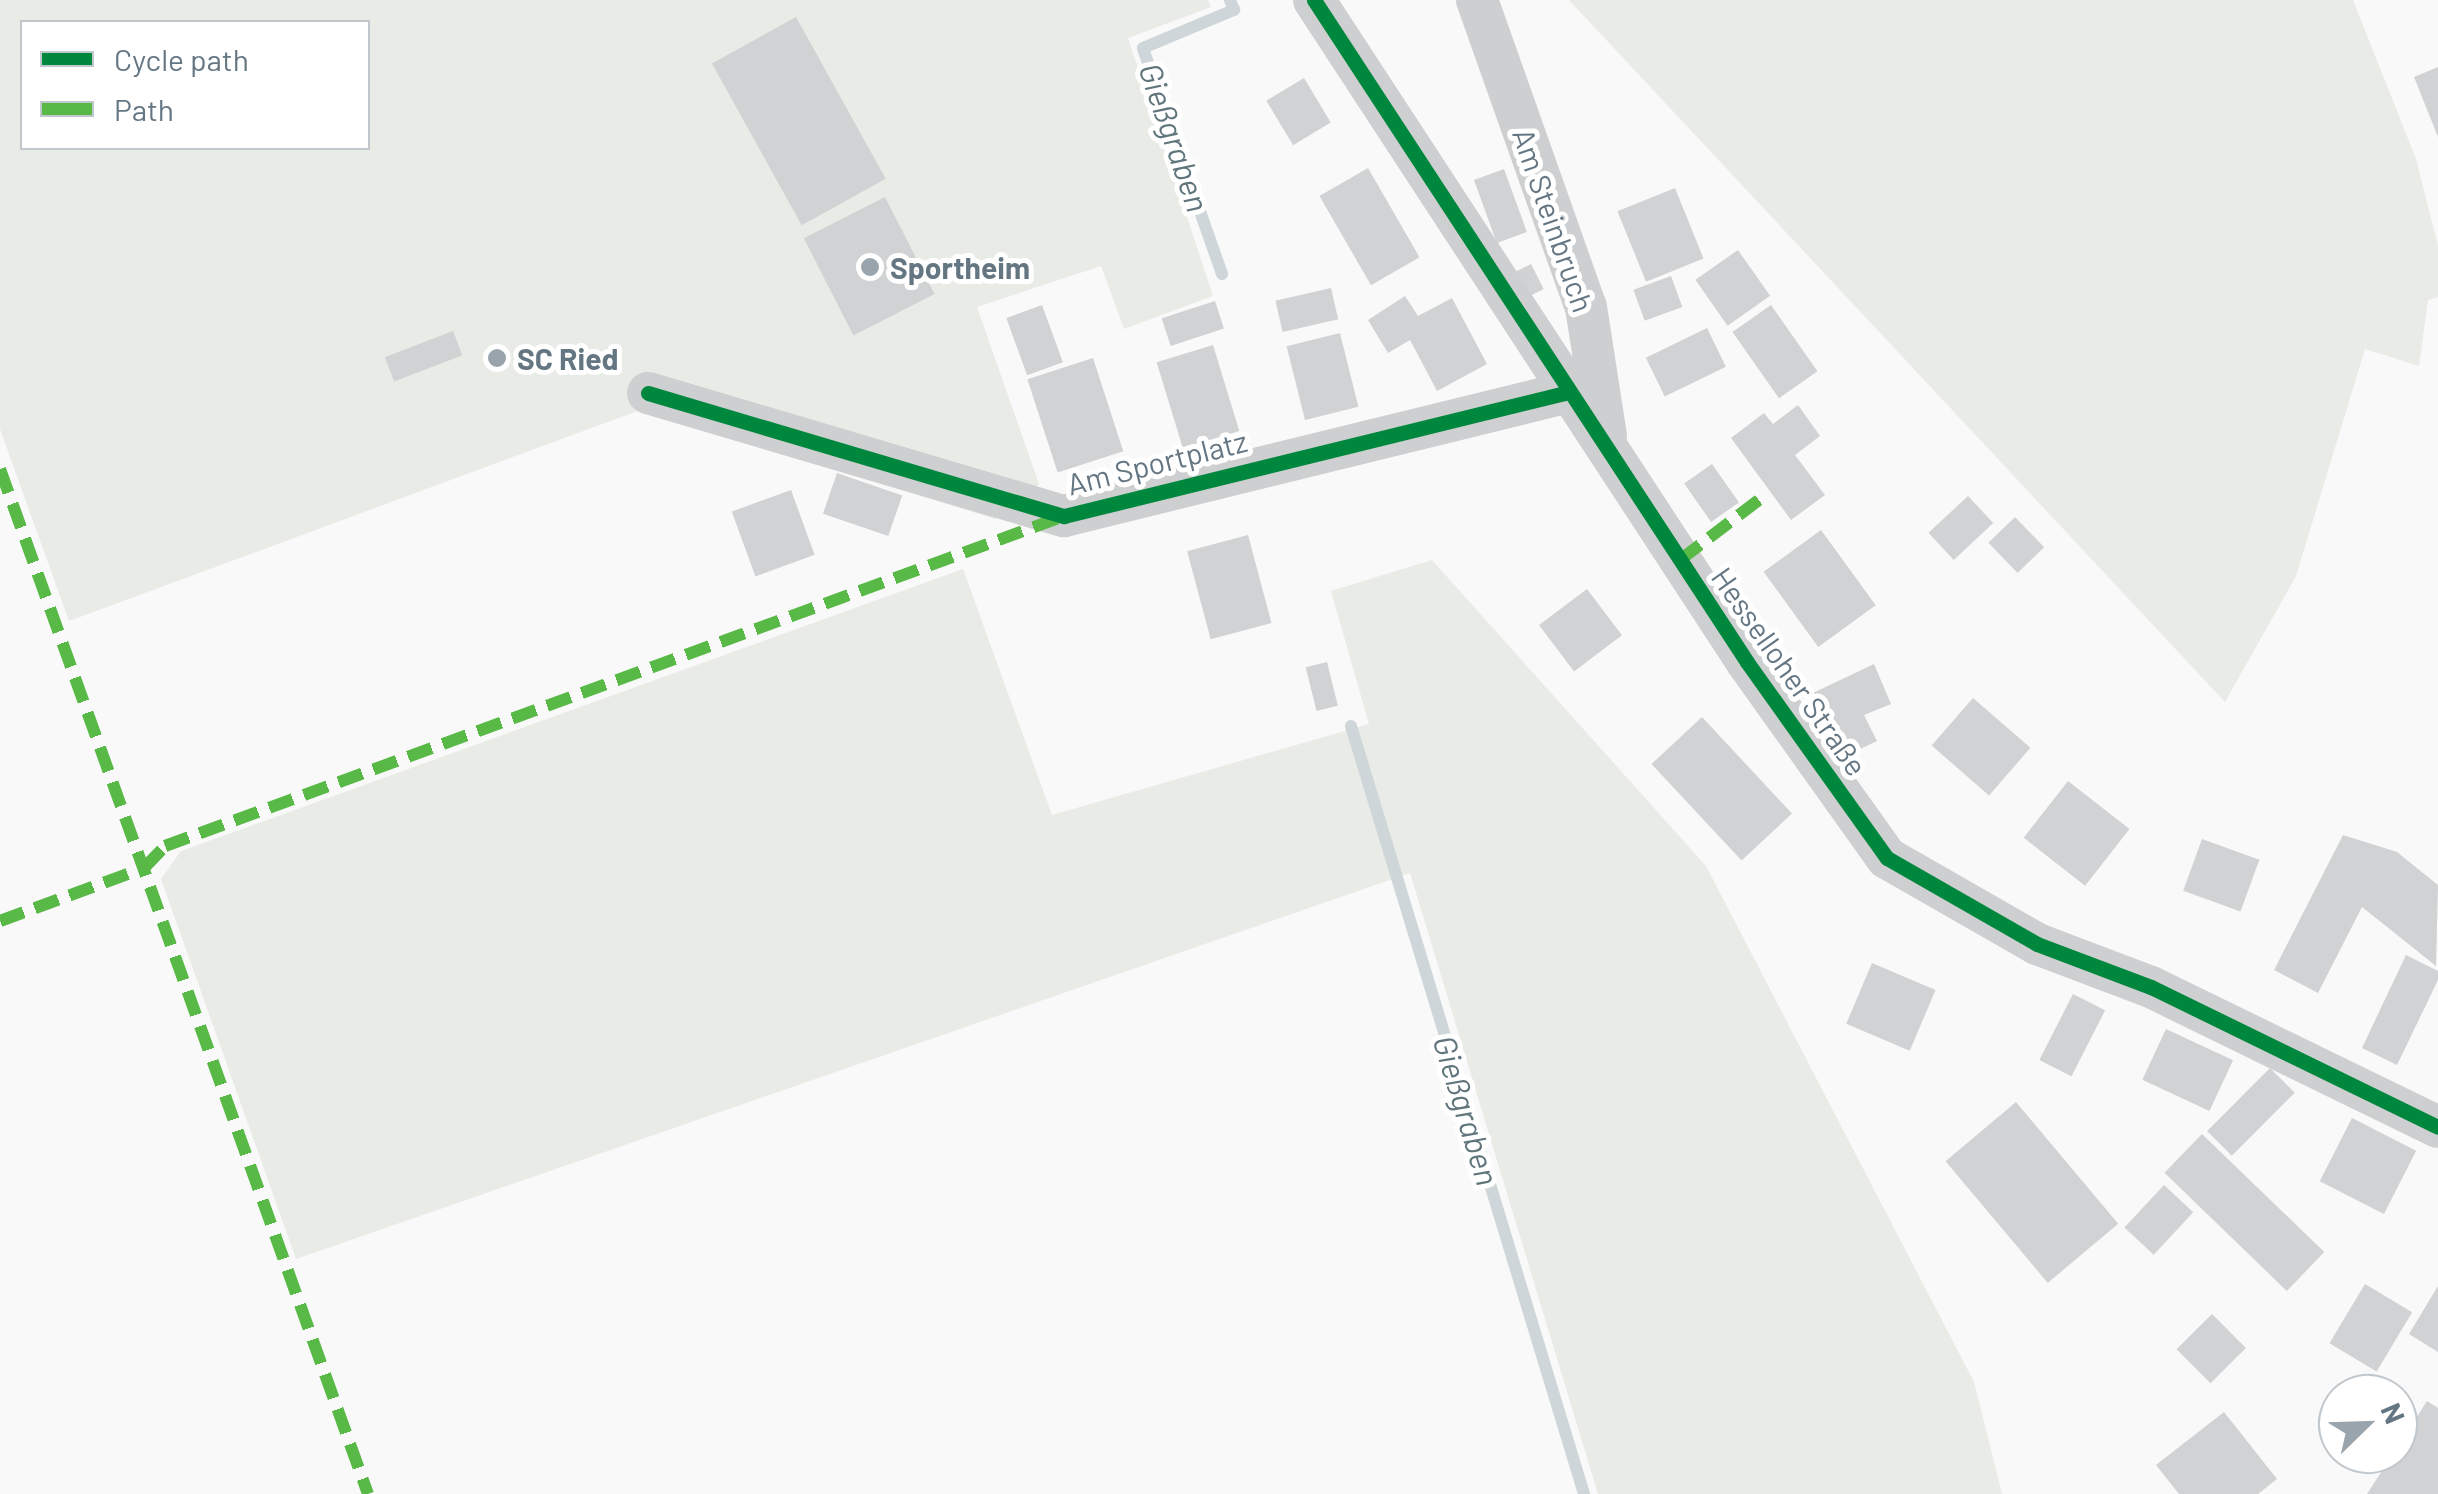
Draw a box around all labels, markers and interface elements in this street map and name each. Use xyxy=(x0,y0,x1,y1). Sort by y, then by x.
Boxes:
legend xyxy=(20,20,370,150)
text: Cycle path xyxy=(114,41,249,77)
water label: Gießgraben xyxy=(1132,58,1218,216)
text: Path xyxy=(114,91,174,127)
street label: Am Steinbruch xyxy=(1506,123,1602,317)
place label: Sportheim xyxy=(890,249,1030,285)
marker: Sportheim xyxy=(859,256,881,278)
place label: SC Ried xyxy=(517,340,619,376)
marker: SC Ried xyxy=(486,347,508,369)
street label: Am Sportplatz xyxy=(1063,422,1251,502)
street label: Hesselloher Straße xyxy=(1705,560,1875,782)
water label: Gießgraben xyxy=(1426,1030,1508,1190)
north arrow xyxy=(2318,1374,2418,1474)
text: N xyxy=(2374,1398,2413,1428)

